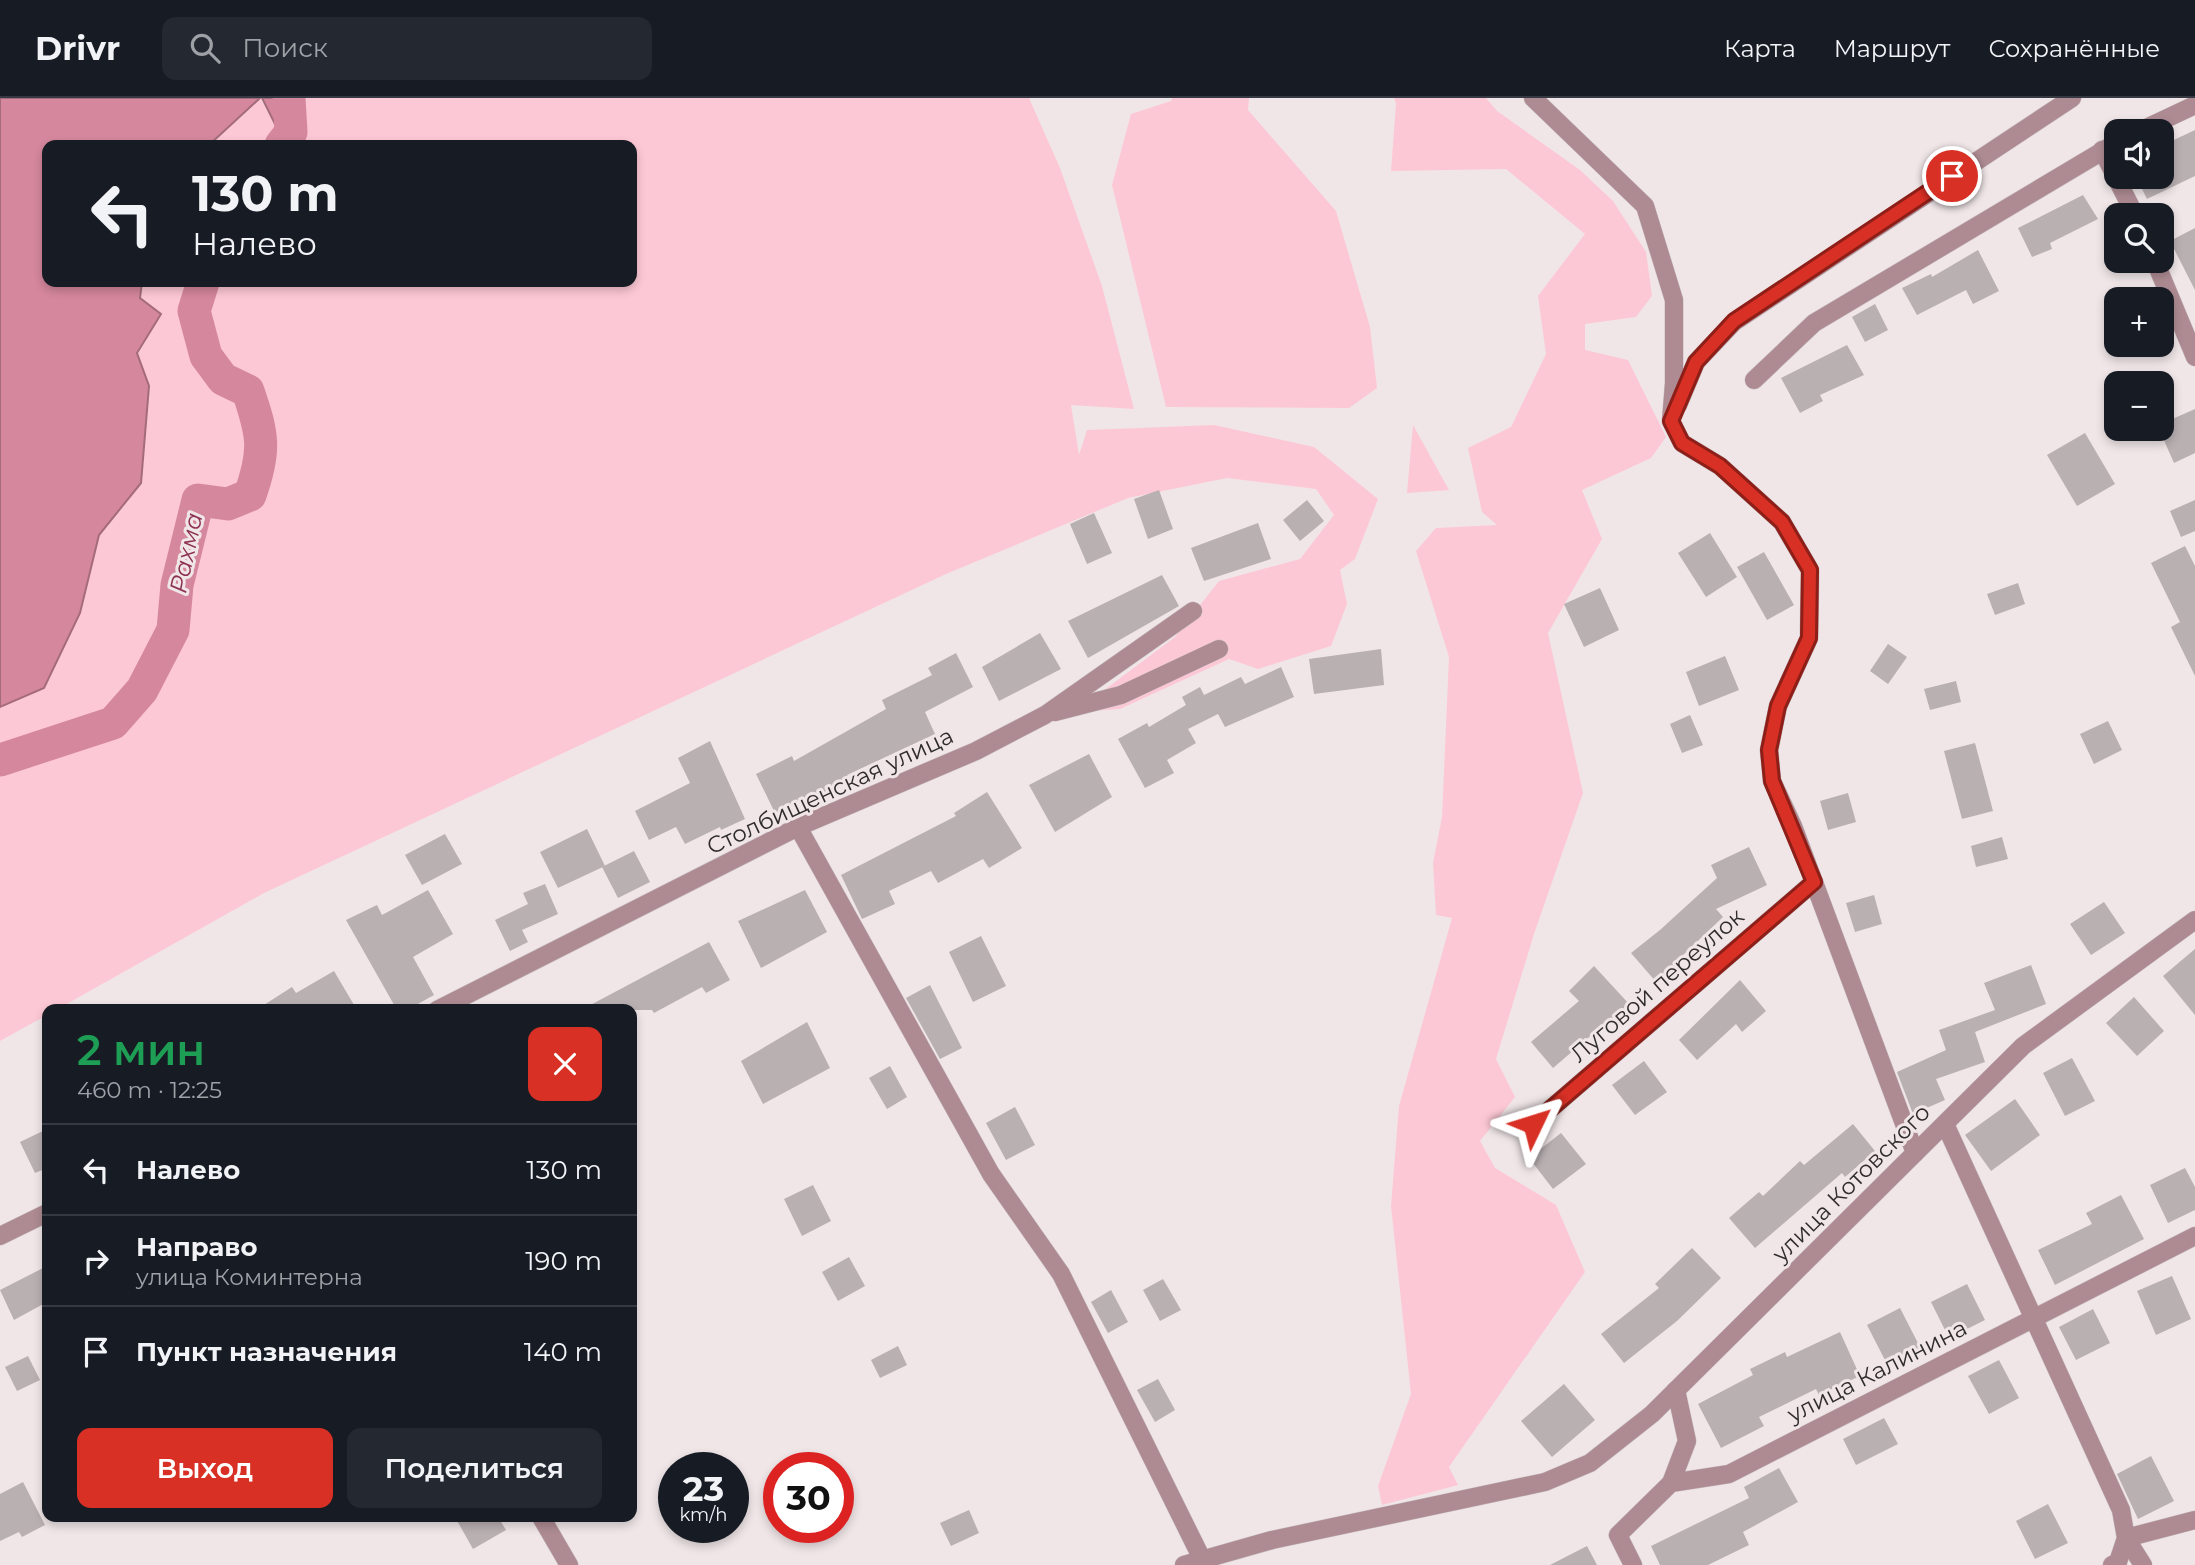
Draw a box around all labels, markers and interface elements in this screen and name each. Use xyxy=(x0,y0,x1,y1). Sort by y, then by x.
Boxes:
search box xyxy=(162,17,652,80)
text: Drivr xyxy=(35,28,120,68)
icon: search xyxy=(186,29,224,67)
text: Поиск xyxy=(242,32,328,64)
text: Карта xyxy=(1724,34,1796,63)
text: Маршрут xyxy=(1834,34,1950,63)
text: Сохранённые xyxy=(1988,34,2160,63)
map controls xyxy=(2104,119,2174,441)
button: sound xyxy=(2104,119,2174,189)
pin xyxy=(1922,146,1982,206)
icon: arrive xyxy=(1933,157,1971,195)
text: 130 m xyxy=(192,164,339,223)
icon: left xyxy=(77,168,168,259)
button: search xyxy=(2104,203,2174,273)
text: Налево xyxy=(192,224,317,263)
button: + xyxy=(2104,287,2174,357)
button: − xyxy=(2104,371,2174,441)
water label: Рахма xyxy=(163,510,209,596)
street label: Столбищенская улица xyxy=(702,721,958,861)
street label: Луговой переулок xyxy=(1565,902,1750,1068)
text: 2 мин xyxy=(77,1024,205,1076)
button: close xyxy=(528,1027,602,1101)
text: 460 m · 12:25 xyxy=(77,1076,222,1104)
position arrow xyxy=(1496,1087,1570,1161)
street label: улица Котовского xyxy=(1765,1098,1936,1269)
icon: left xyxy=(77,1151,115,1189)
text: Налево xyxy=(136,1154,240,1186)
text: 130 m xyxy=(526,1154,602,1186)
text: Направо xyxy=(136,1231,257,1263)
icon: right xyxy=(77,1242,115,1280)
text: 190 m xyxy=(525,1245,602,1277)
text: улица Коминтерна xyxy=(136,1263,363,1291)
street label: улица Калинина xyxy=(1782,1314,1971,1429)
icon: arrive xyxy=(77,1333,115,1371)
text: Пункт назначения xyxy=(136,1336,397,1368)
text: 140 m xyxy=(524,1336,602,1368)
button: Выход xyxy=(77,1428,333,1508)
button: Поделиться xyxy=(347,1428,602,1508)
speed limit sign: 30 xyxy=(763,1452,854,1543)
text: 23 xyxy=(683,1467,724,1510)
text: km/h xyxy=(679,1504,728,1526)

